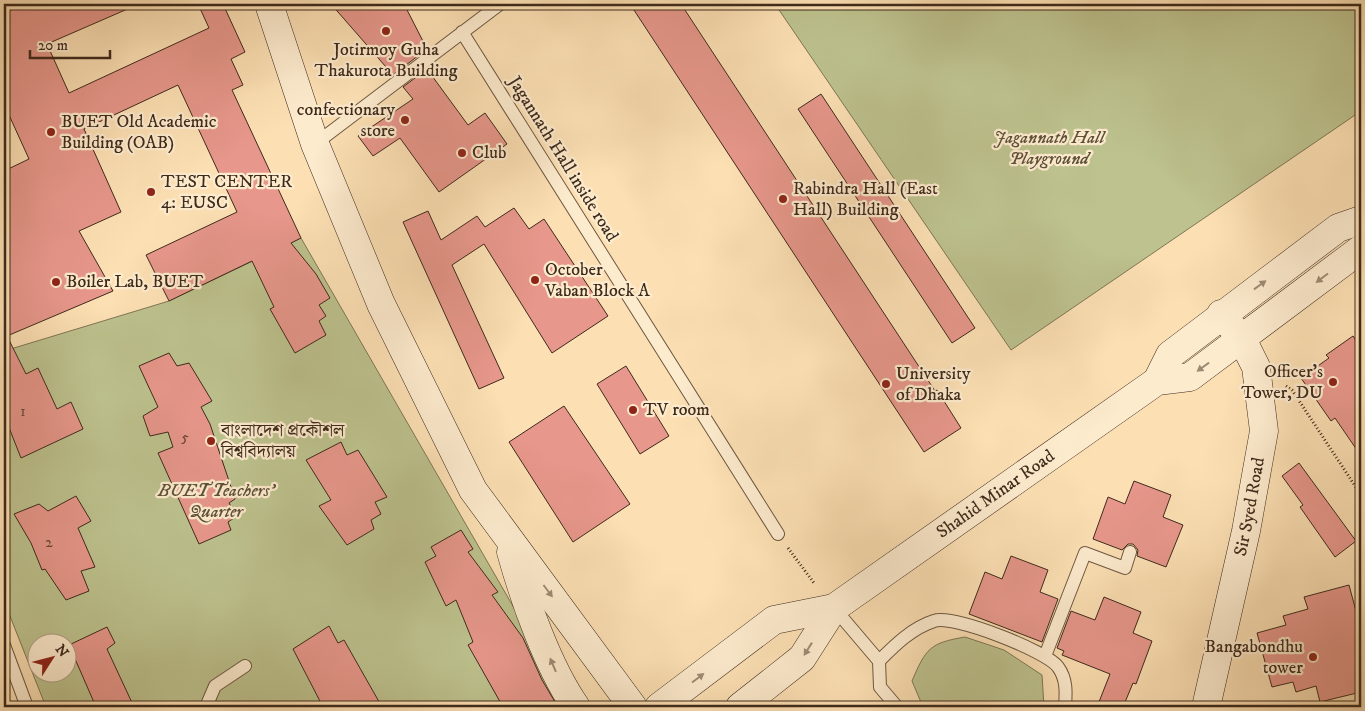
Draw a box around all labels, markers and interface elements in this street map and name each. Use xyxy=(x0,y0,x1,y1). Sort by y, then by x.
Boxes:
marker: Jotirmoy Guha Thakurota Building xyxy=(380,25,392,37)
scale bar xyxy=(30,28,110,60)
text: 20 m xyxy=(38,36,68,55)
place label: Jotirmoy Guha Thakurota Building xyxy=(315,39,458,82)
street label: Jagannath Hall inside road xyxy=(502,71,623,246)
place label: confectionary store xyxy=(297,99,395,142)
place label: BUET Old Academic Building (OAB) xyxy=(61,111,217,154)
marker: confectionary store xyxy=(399,114,411,126)
marker: BUET Old Academic Building (OAB) xyxy=(45,126,57,138)
park label: Jagannath Hall Playground xyxy=(994,127,1107,170)
place label: Club xyxy=(472,142,506,164)
marker: Club xyxy=(456,147,468,159)
place label: TEST CENTER 4: EUSC xyxy=(161,171,292,214)
place label: Rabindra Hall (East Hall) Building xyxy=(793,178,938,221)
marker: TEST CENTER 4: EUSC xyxy=(145,186,157,198)
marker: Rabindra Hall (East Hall) Building xyxy=(777,193,789,205)
place label: October Vaban Block A xyxy=(544,259,650,302)
place label: Boiler Lab, BUET xyxy=(66,271,204,293)
one-way arrow xyxy=(1316,273,1329,284)
marker: October Vaban Block A xyxy=(529,274,541,286)
marker: Boiler Lab, BUET xyxy=(50,276,62,288)
one-way arrow xyxy=(1253,280,1266,291)
place label: Officer's Tower, DU xyxy=(1241,361,1323,404)
one-way arrow xyxy=(1196,362,1209,372)
place label: University of Dhaka xyxy=(896,363,971,406)
marker: Officer's Tower, DU xyxy=(1327,376,1339,388)
marker: University of Dhaka xyxy=(880,378,892,390)
place label: TV room xyxy=(643,399,710,421)
house number: 1 xyxy=(20,402,26,421)
marker: TV room xyxy=(627,404,639,416)
place label: বাংলাদেশ প্রকৌশল বিশ্ববিদ্যালয় xyxy=(220,419,345,463)
house number: 5 xyxy=(181,428,189,447)
marker: বাংলাদেশ প্রকৌশল বিশ্ববিদ্যালয় xyxy=(205,435,217,447)
street label: Shahid Minar Road xyxy=(932,445,1059,543)
street label: Sir Syed Road xyxy=(1230,456,1270,558)
park label: BUET Teachers' Quarter xyxy=(157,480,277,523)
house number: 2 xyxy=(45,533,53,552)
one-way arrow xyxy=(543,584,553,598)
north arrow xyxy=(28,634,78,684)
place label: Bangabondhu tower xyxy=(1205,636,1303,679)
text: N xyxy=(51,641,73,661)
one-way arrow xyxy=(803,643,813,656)
marker: Bangabondhu tower xyxy=(1307,651,1319,663)
one-way arrow xyxy=(549,658,557,672)
one-way arrow xyxy=(691,673,705,683)

